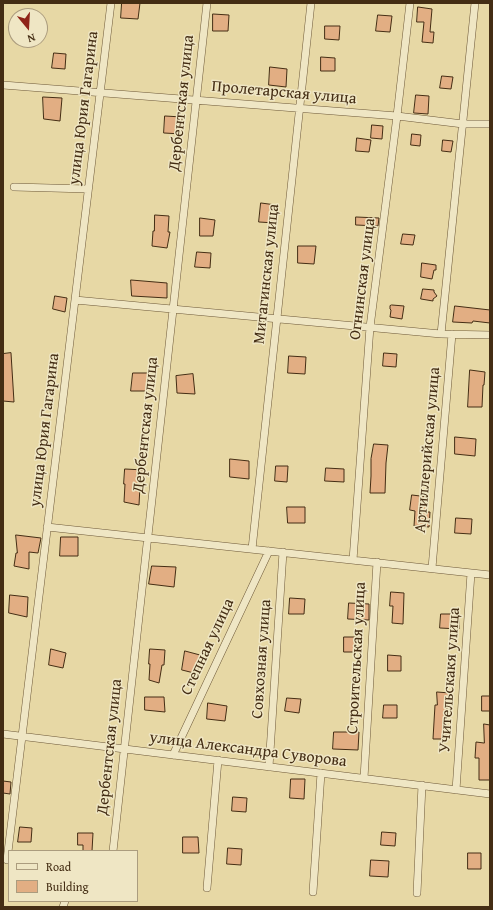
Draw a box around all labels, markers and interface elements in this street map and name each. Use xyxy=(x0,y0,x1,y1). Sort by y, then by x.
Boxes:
north arrow xyxy=(8,8,48,48)
text: N xyxy=(25,30,37,47)
street label: улица Юрия Гагарина xyxy=(65,30,103,186)
street label: Дербентская улица xyxy=(165,34,199,172)
street label: Пролетарская улица xyxy=(211,77,357,109)
street label: Митагинская улица xyxy=(250,203,284,345)
street label: Огнинская улица xyxy=(346,217,380,341)
street label: улица Юрия Гагарина xyxy=(26,352,64,508)
street label: Дербентская улица xyxy=(129,356,163,494)
street label: Артиллерийская улица xyxy=(411,366,445,534)
street label: Строительская улица xyxy=(343,581,371,735)
street label: Степная улица xyxy=(177,596,239,698)
street label: Совхозная улица xyxy=(248,599,276,719)
street label: Учительскакя улица xyxy=(435,607,465,753)
street label: Дербентская улица xyxy=(93,678,127,816)
street label: улица Александра Суворова xyxy=(148,728,348,772)
legend xyxy=(8,850,138,902)
text: Road xyxy=(46,858,71,875)
text: Building xyxy=(46,878,89,895)

